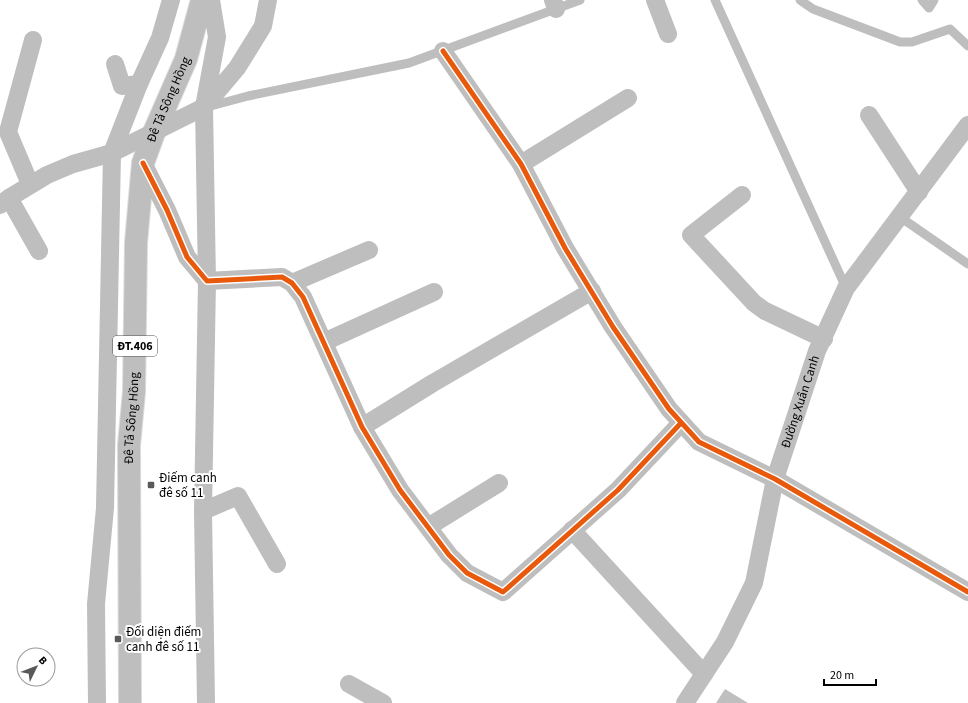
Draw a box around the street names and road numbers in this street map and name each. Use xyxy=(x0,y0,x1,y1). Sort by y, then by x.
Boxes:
street label: Đê Tả Sông Hồng xyxy=(142,53,195,145)
road number: ĐT.406 xyxy=(113,336,157,356)
street label: Đường Xuân Canh xyxy=(777,353,824,451)
street label: Đê Tả Sông Hồng xyxy=(120,372,143,464)

